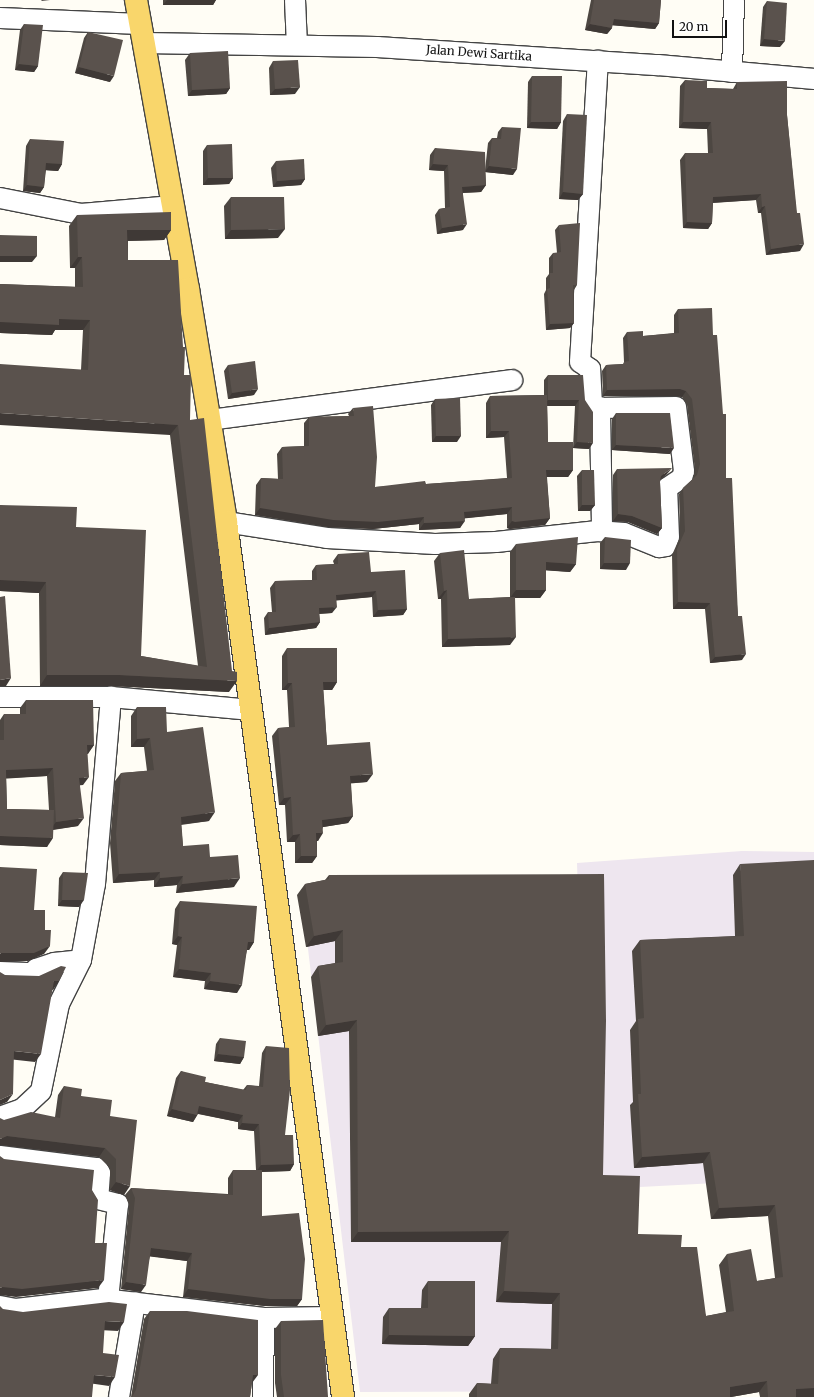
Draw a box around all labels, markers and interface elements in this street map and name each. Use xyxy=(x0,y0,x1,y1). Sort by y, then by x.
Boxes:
scale bar xyxy=(674,12,729,38)
text: 20 m xyxy=(679,19,708,34)
street label: Jalan Dewi Sartika xyxy=(426,42,532,64)

